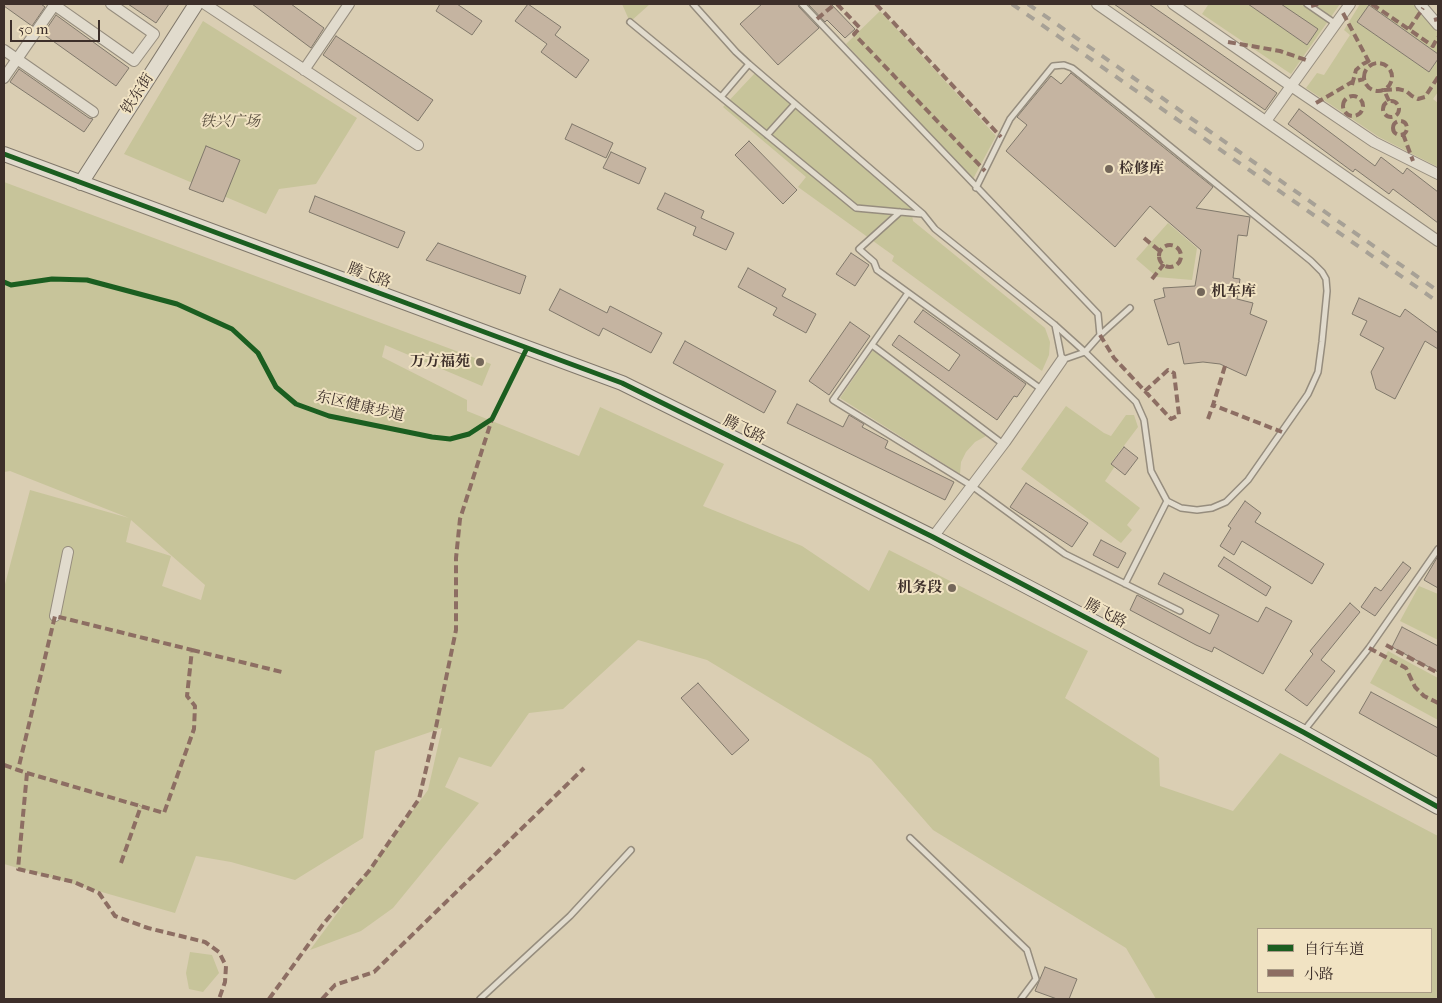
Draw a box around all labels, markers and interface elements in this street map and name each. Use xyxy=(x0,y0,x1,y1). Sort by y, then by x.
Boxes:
scale bar xyxy=(12,10,102,42)
text: 50 m xyxy=(18,20,48,38)
street label: 铁东街 xyxy=(118,70,158,118)
park label: 铁兴广场 xyxy=(200,113,260,131)
place label: 检修库 xyxy=(1119,160,1164,178)
marker: 检修库 xyxy=(1103,163,1115,175)
street label: 腾飞路 xyxy=(345,260,393,292)
place label: 机车库 xyxy=(1211,283,1256,301)
marker: 机车库 xyxy=(1195,286,1207,298)
place label: 万方福苑 xyxy=(410,353,470,371)
marker: 万方福苑 xyxy=(474,356,486,368)
street label: 东区健康步道 xyxy=(314,388,406,426)
street label: 腾飞路 xyxy=(720,412,768,448)
place label: 机务段 xyxy=(897,579,942,597)
marker: 机务段 xyxy=(946,582,958,594)
street label: 腾飞路 xyxy=(1081,595,1129,633)
legend xyxy=(1257,928,1432,993)
text: 自行车道 xyxy=(1304,940,1364,958)
text: 小路 xyxy=(1304,965,1334,983)

